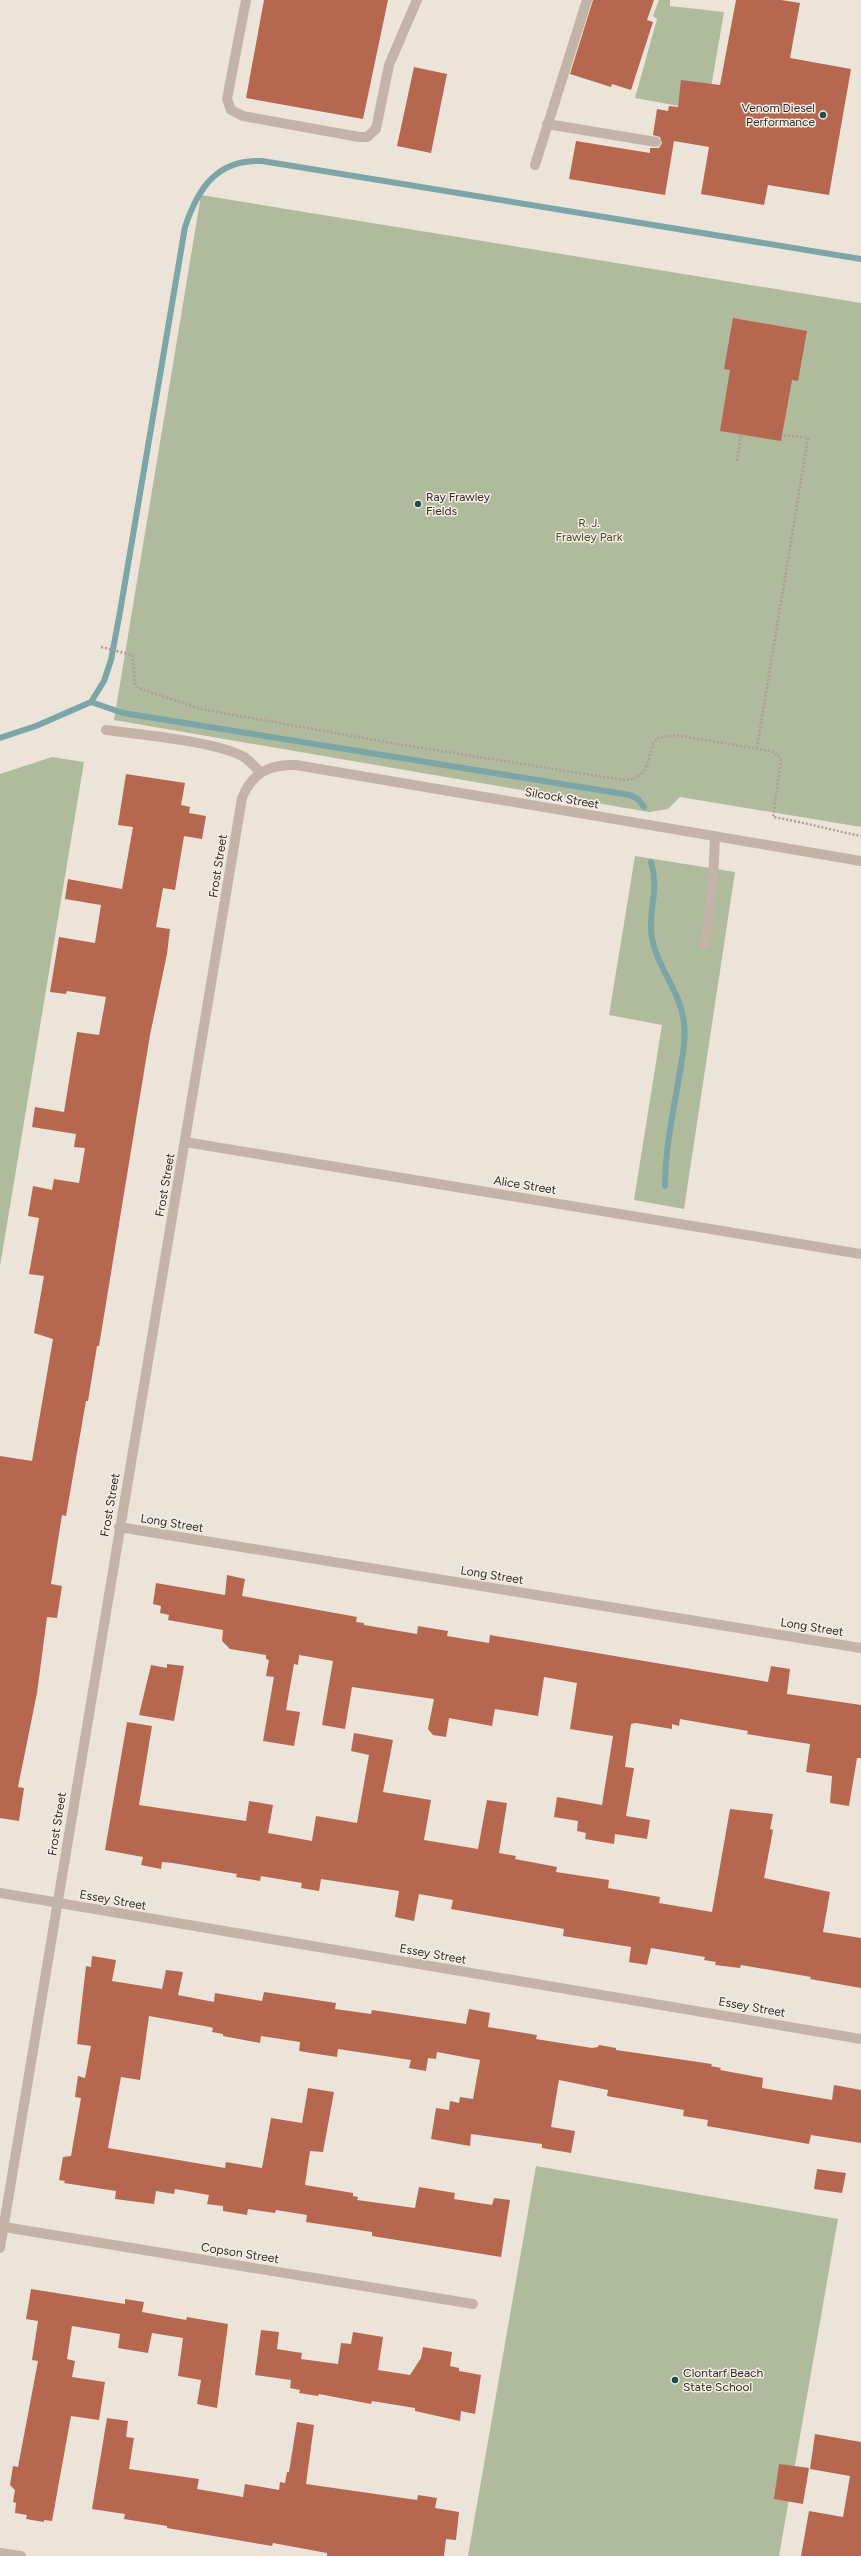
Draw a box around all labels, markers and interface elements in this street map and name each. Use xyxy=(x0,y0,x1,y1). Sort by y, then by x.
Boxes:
place label: Venom Diesel Performance xyxy=(741,101,815,129)
marker: Venom Diesel Performance xyxy=(818,110,828,120)
place label: Ray Frawley Fields xyxy=(426,490,491,518)
marker: Ray Frawley Fields xyxy=(413,499,423,509)
park label: R. J. Frawley Park xyxy=(555,516,623,544)
street label: Silcock Street xyxy=(524,785,601,811)
street label: Frost Street xyxy=(206,833,230,899)
street label: Frost Street xyxy=(153,1152,178,1218)
street label: Alice Street xyxy=(493,1173,558,1197)
street label: Frost Street xyxy=(98,1472,123,1538)
street label: Long Street xyxy=(140,1511,205,1535)
street label: Long Street xyxy=(460,1563,525,1587)
street label: Long Street xyxy=(780,1615,845,1639)
street label: Frost Street xyxy=(45,1791,69,1857)
street label: Essey Street xyxy=(79,1887,148,1913)
street label: Essey Street xyxy=(399,1941,468,1967)
street label: Essey Street xyxy=(718,1994,787,2020)
street label: Copson Street xyxy=(200,2240,280,2266)
place label: Clontarf Beach State School xyxy=(683,2366,764,2394)
marker: Clontarf Beach State School xyxy=(670,2375,680,2385)

